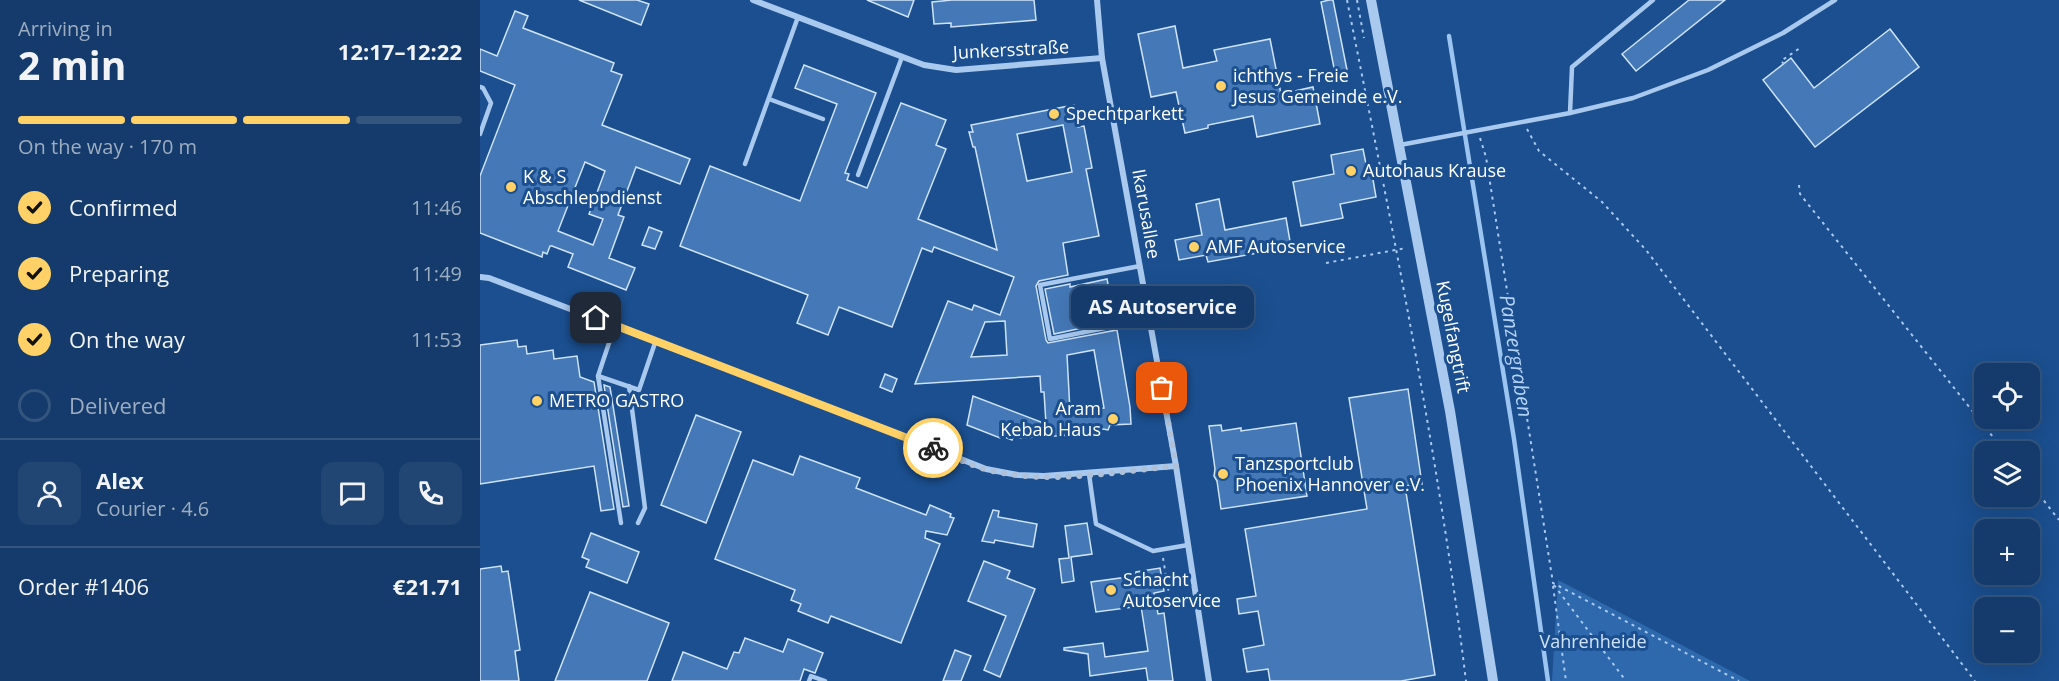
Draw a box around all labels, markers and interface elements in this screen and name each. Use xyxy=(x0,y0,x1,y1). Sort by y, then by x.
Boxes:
text: Arriving in xyxy=(18,15,113,42)
street label: Junkersstraße xyxy=(950,34,1070,64)
text: 12:17–12:22 xyxy=(338,36,462,66)
text: 2 min xyxy=(18,38,126,91)
place label: ichthys - Freie Jesus Gemeinde e.V. xyxy=(1231,63,1402,108)
marker: ichthys - Freie Jesus Gemeinde e.V. xyxy=(1214,79,1228,93)
place label: Spechtparkett xyxy=(1066,101,1184,125)
marker: Spechtparkett xyxy=(1047,107,1061,121)
text: On the way · 170 m xyxy=(18,133,197,160)
place label: Autohaus Krause xyxy=(1363,158,1506,182)
place label: K & S Abschleppdienst xyxy=(523,164,662,209)
marker: Autohaus Krause xyxy=(1344,164,1358,178)
street label: Ikarusallee xyxy=(1127,167,1167,261)
marker: K & S Abschleppdienst xyxy=(504,180,518,194)
icon: check xyxy=(18,191,51,224)
text: Confirmed xyxy=(69,192,178,222)
text: 11:46 xyxy=(411,194,462,221)
place label: AMF Autoservice xyxy=(1206,234,1346,258)
marker: AMF Autoservice xyxy=(1187,240,1201,254)
icon: check xyxy=(18,257,51,290)
text: Preparing xyxy=(69,258,169,288)
text: 11:49 xyxy=(411,260,462,287)
street label: Kugelfangtrift xyxy=(1431,278,1477,395)
callout: AS Autoservice xyxy=(1070,286,1254,328)
pin xyxy=(570,292,621,343)
text: AS Autoservice xyxy=(1088,293,1237,320)
water label: Panzergraben xyxy=(1493,293,1539,419)
icon: home xyxy=(579,301,612,334)
icon: check xyxy=(18,323,51,356)
text: On the way xyxy=(69,324,185,354)
text: 11:53 xyxy=(411,326,462,353)
pin xyxy=(1136,362,1187,413)
map controls xyxy=(1974,363,2040,663)
button: locate xyxy=(1974,363,2040,429)
icon: bag xyxy=(1145,371,1178,404)
place label: METRO GASTRO xyxy=(549,388,684,412)
text: Delivered xyxy=(69,390,167,420)
marker: METRO GASTRO xyxy=(530,394,544,408)
place label: Aram Kebab Haus xyxy=(1000,396,1101,441)
marker: Aram Kebab Haus xyxy=(1106,412,1120,426)
courier xyxy=(903,418,963,478)
icon: bike xyxy=(917,432,950,465)
button: layers xyxy=(1974,441,2040,507)
place label: Tanzsportclub Phoenix Hannover e.V. xyxy=(1235,451,1425,496)
button: person xyxy=(18,462,81,525)
button: chat xyxy=(321,462,384,525)
button: phone xyxy=(399,462,462,525)
text: Alex xyxy=(96,465,144,495)
marker: Tanzsportclub Phoenix Hannover e.V. xyxy=(1216,467,1230,481)
text: Courier · 4.6 xyxy=(96,495,209,522)
button: + xyxy=(1974,519,2040,585)
place label: Schacht Autoservice xyxy=(1123,567,1221,612)
text: Order #1406 xyxy=(18,571,149,601)
text: €21.71 xyxy=(393,571,462,601)
marker: Schacht Autoservice xyxy=(1104,583,1118,597)
button: − xyxy=(1974,597,2040,663)
park label: Vahrenheide xyxy=(1539,629,1647,653)

